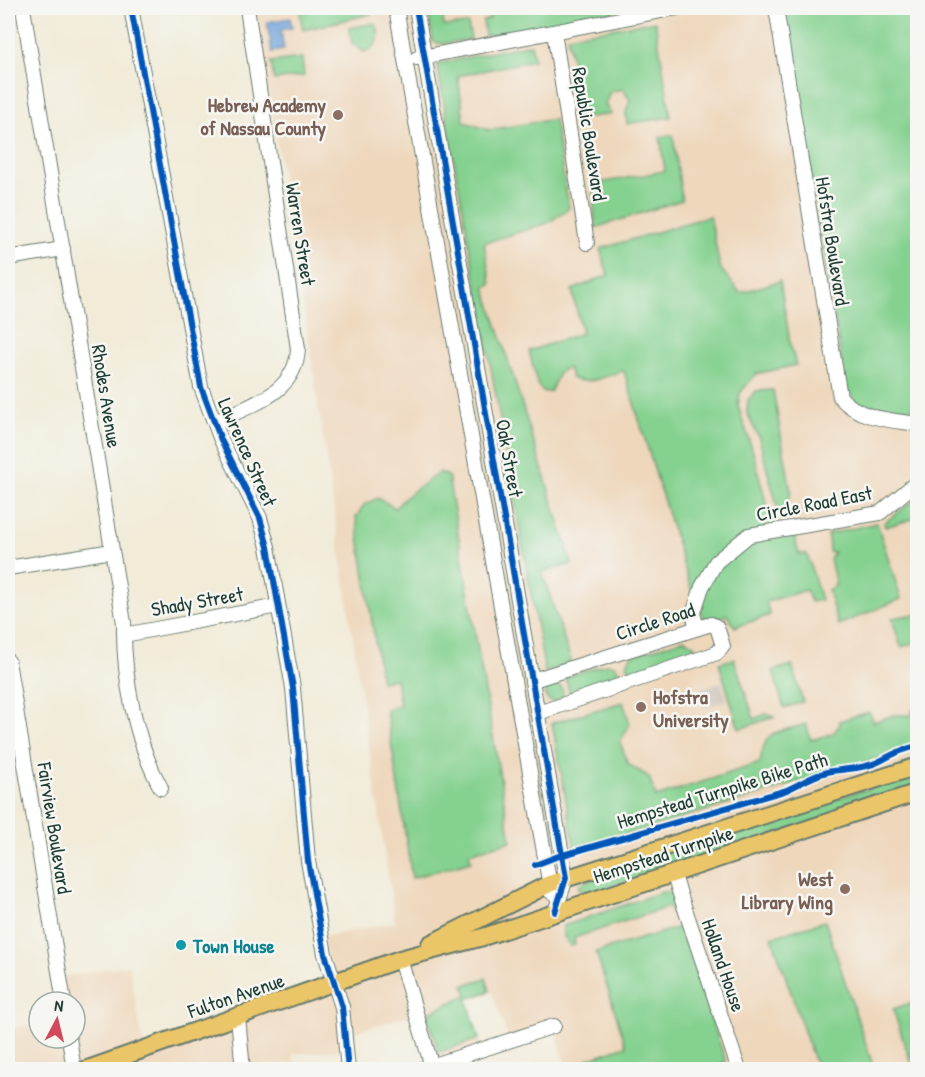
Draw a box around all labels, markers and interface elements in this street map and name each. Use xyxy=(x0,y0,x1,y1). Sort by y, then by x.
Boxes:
street label: Republic Boulevard xyxy=(566,65,614,203)
place label: Hebrew Academy of Nassau County xyxy=(200,91,327,142)
marker: Hebrew Academy of Nassau County xyxy=(331,108,345,122)
street label: Hofstra Boulevard xyxy=(809,175,857,308)
street label: Warren Street xyxy=(280,181,323,288)
street label: Rhodes Avenue xyxy=(86,342,128,450)
street label: Lawrence Street xyxy=(212,393,284,512)
street label: Oak Street xyxy=(490,417,530,500)
street label: Circle Road East xyxy=(754,478,875,527)
street label: Shady Street xyxy=(149,579,246,622)
street label: Circle Road xyxy=(612,595,698,646)
place label: Hofstra University xyxy=(653,683,729,734)
marker: Hofstra University xyxy=(634,700,648,714)
street label: Hempstead Turnpike Bike Path xyxy=(614,745,830,835)
street label: Fairview Boulevard xyxy=(31,759,79,896)
street label: Hempstead Turnpike xyxy=(590,819,736,889)
place label: West Library Wing xyxy=(742,865,834,916)
marker: West Library Wing xyxy=(838,882,852,896)
street label: Holland House xyxy=(696,915,752,1015)
place label: Town House xyxy=(192,932,274,959)
marker: Town House xyxy=(174,938,188,952)
street label: Fulton Avenue xyxy=(183,966,288,1024)
north arrow xyxy=(27,990,87,1050)
text: N xyxy=(53,994,65,1017)

